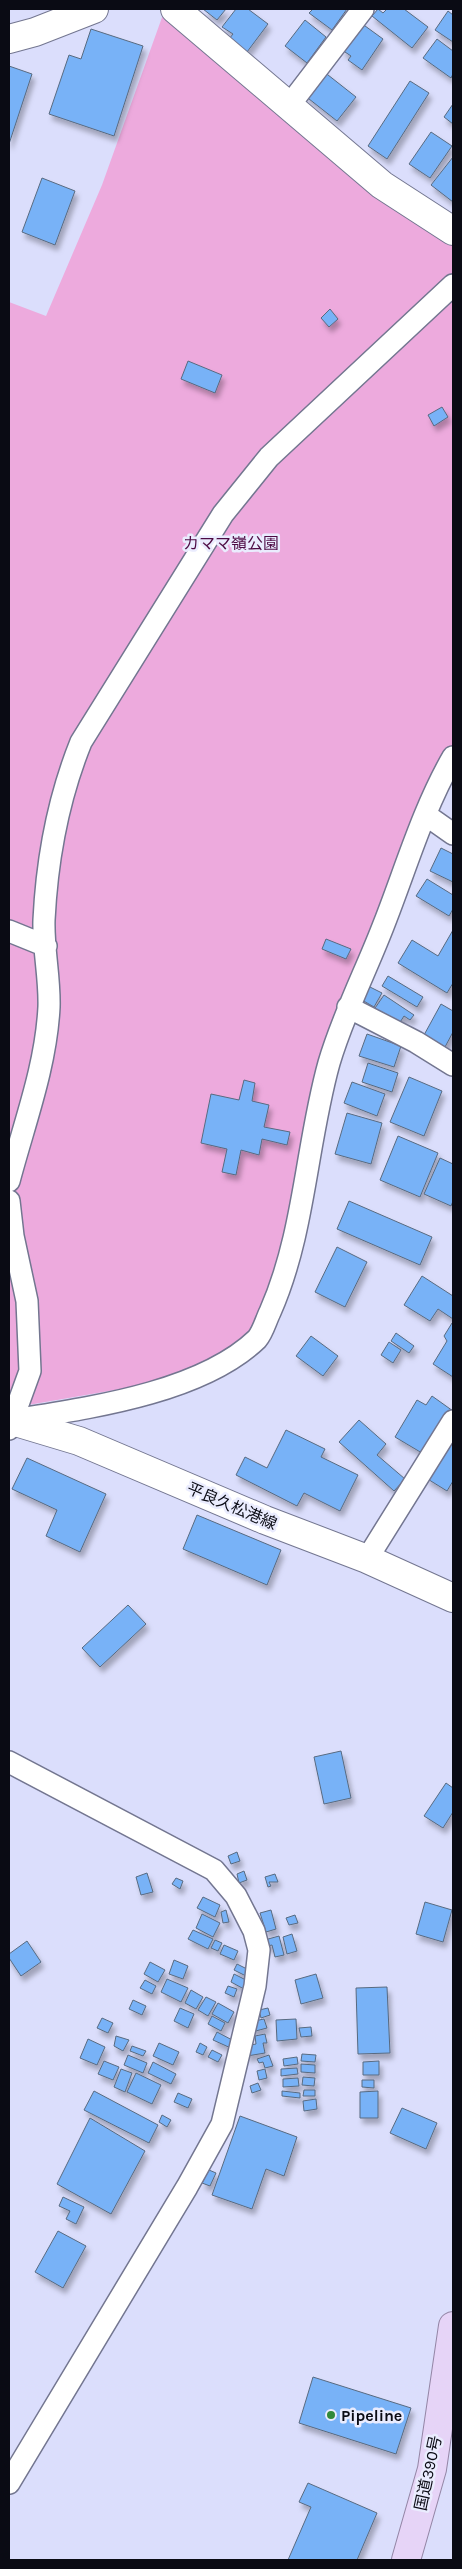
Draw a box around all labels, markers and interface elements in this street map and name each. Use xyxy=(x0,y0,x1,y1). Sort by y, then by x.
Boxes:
park label: カママ嶺公園 xyxy=(183,534,279,553)
street label: 平良久松港線 xyxy=(184,1478,280,1534)
place label: Pipeline xyxy=(341,2406,402,2425)
marker: Pipeline xyxy=(325,2409,337,2421)
street label: 国道390号 xyxy=(411,2434,445,2512)

